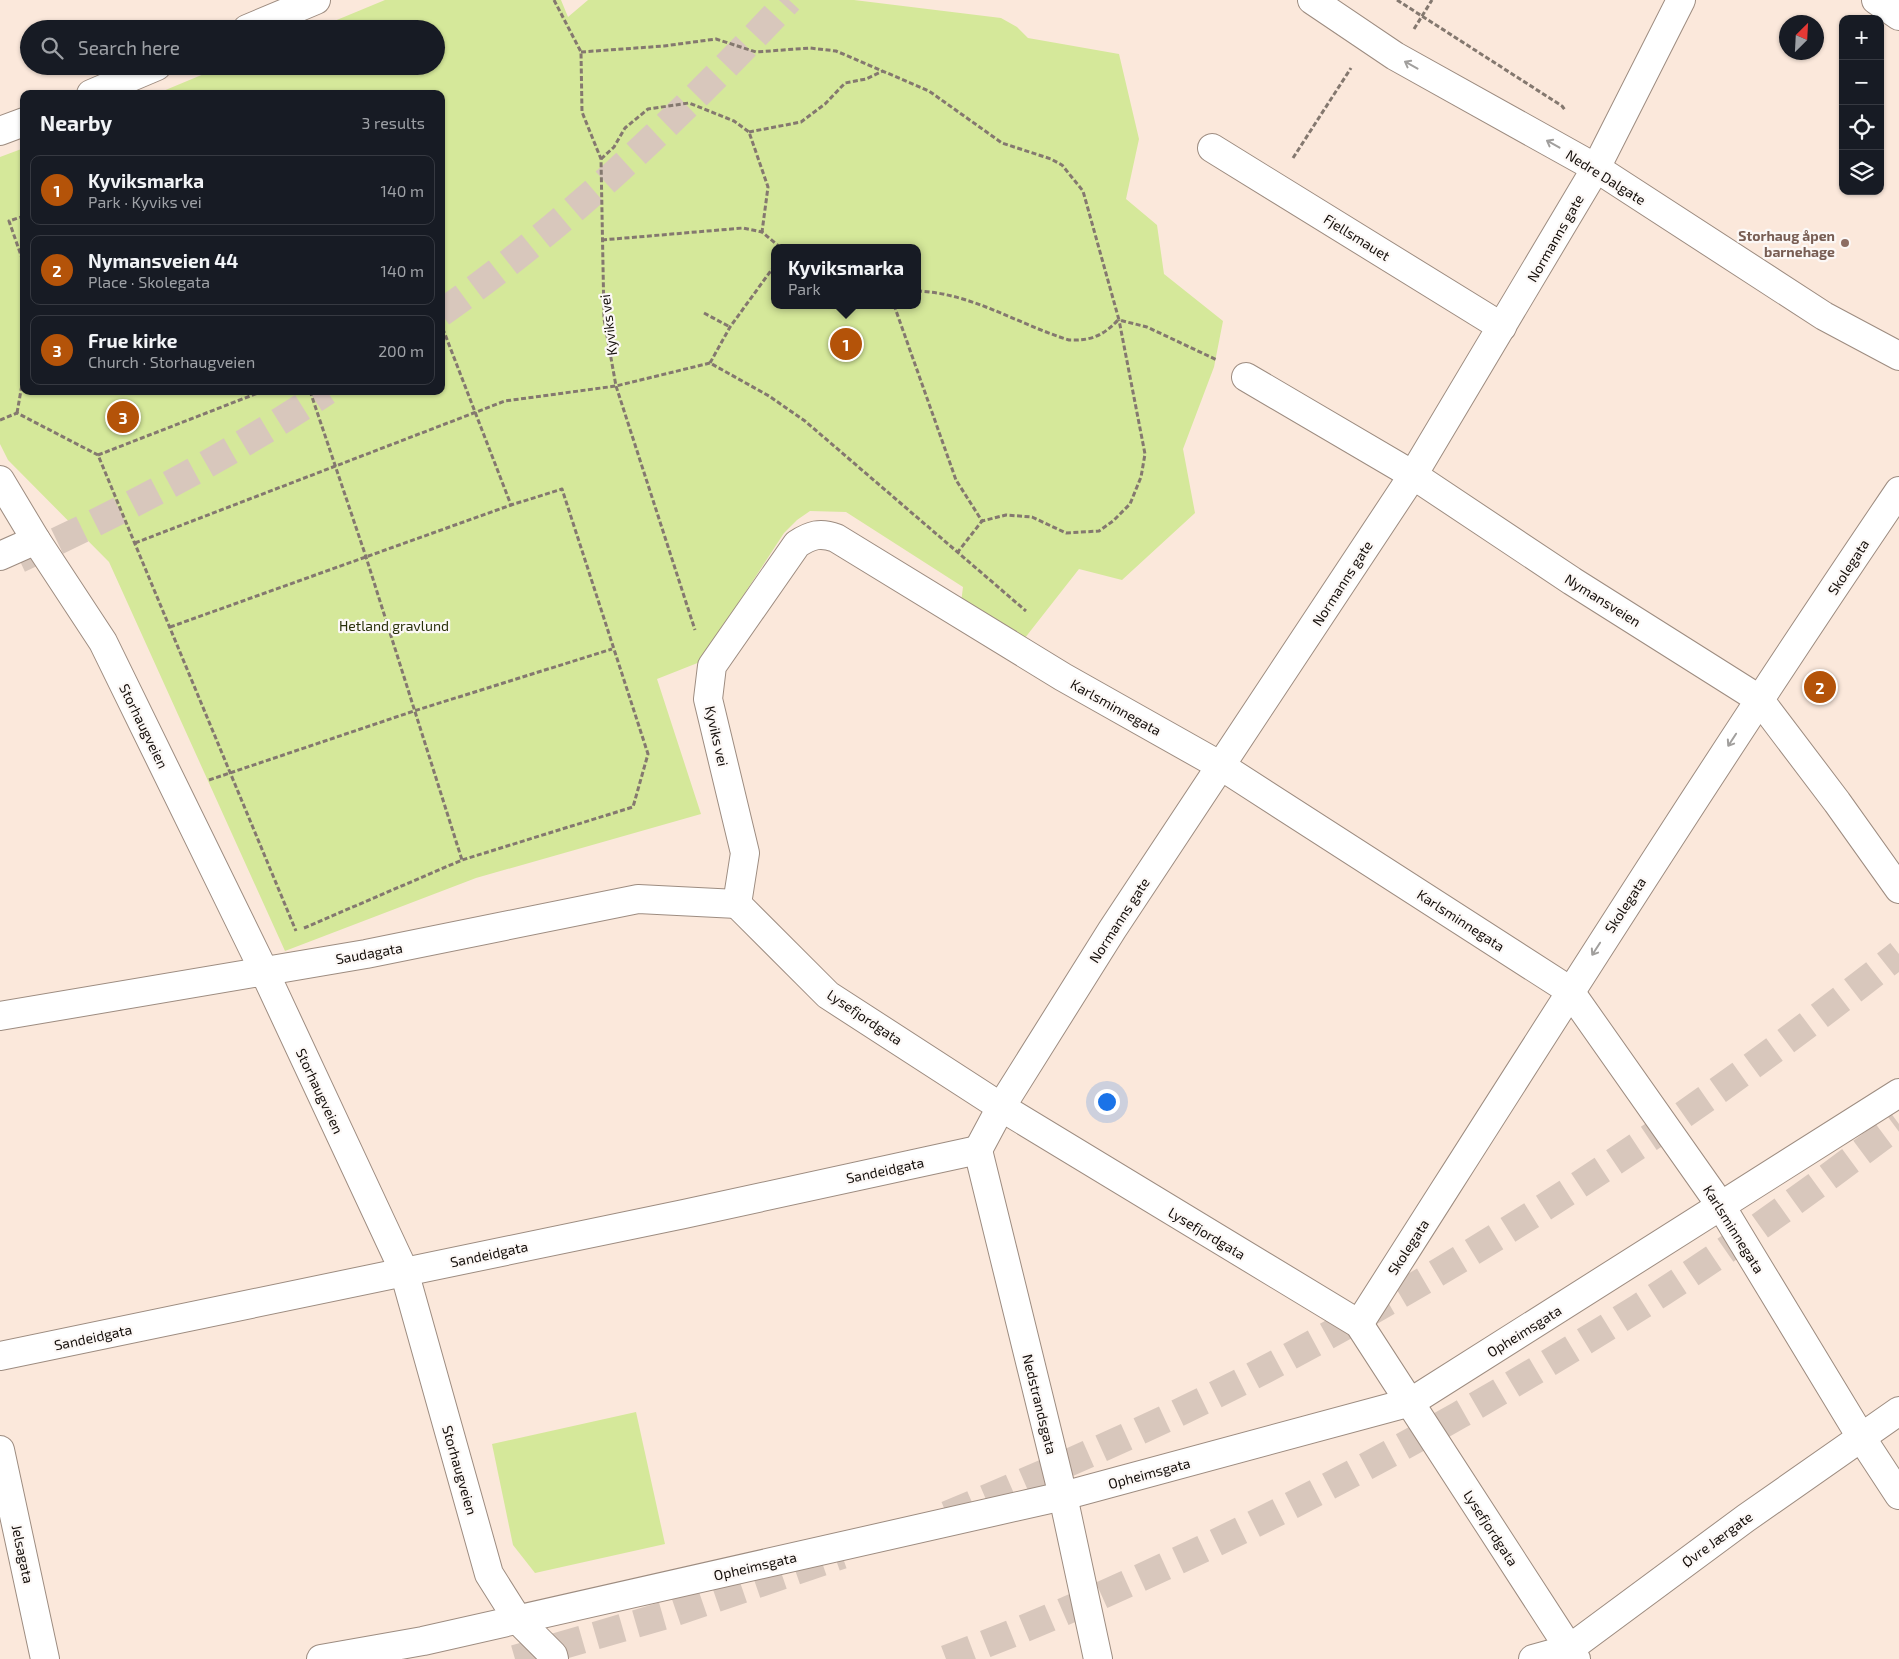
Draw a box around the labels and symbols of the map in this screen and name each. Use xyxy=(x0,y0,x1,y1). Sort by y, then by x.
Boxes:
north arrow xyxy=(1779,15,1824,60)
one-way arrow xyxy=(1404,60,1419,70)
one-way arrow xyxy=(1546,139,1561,149)
street label: Nedre Dalgate xyxy=(1563,146,1649,208)
street label: Normanns gate xyxy=(1523,191,1587,285)
street label: Fjellsmauet xyxy=(1321,210,1393,264)
place label: Storhaug åpen barnehage xyxy=(1738,227,1835,260)
marker: Storhaug åpen barnehage xyxy=(1839,237,1851,249)
street label: Kyviks vei xyxy=(596,293,620,357)
pin: 1 xyxy=(830,325,862,363)
pin: 3 xyxy=(107,398,139,436)
street label: Skolegata xyxy=(1824,536,1872,598)
street label: Normanns gate xyxy=(1308,537,1376,629)
street label: Nymansveien xyxy=(1562,570,1644,630)
park label: Hetland gravlund xyxy=(339,617,449,634)
pin: 2 xyxy=(1804,668,1836,706)
street label: Karlsminnegata xyxy=(1068,675,1164,739)
street label: Storhaugveien xyxy=(116,681,172,771)
street label: Kyviks vei xyxy=(702,704,732,768)
one-way arrow xyxy=(1727,733,1737,747)
street label: Normanns gate xyxy=(1085,874,1153,966)
street label: Skolegata xyxy=(1601,874,1649,936)
street label: Karlsminnegata xyxy=(1414,885,1508,955)
street label: Saudagata xyxy=(334,939,404,967)
one-way arrow xyxy=(1591,942,1601,956)
street label: Lysefjordgata xyxy=(824,986,906,1048)
street label: Storhaugveien xyxy=(293,1046,347,1136)
your location xyxy=(1094,1089,1120,1115)
street label: Sandeidgata xyxy=(845,1153,925,1187)
street label: Karlsminnegata xyxy=(1700,1182,1768,1276)
street label: Lysefjordgata xyxy=(1165,1203,1249,1263)
street label: Skolegata xyxy=(1384,1216,1432,1278)
street label: Sandeidgata xyxy=(449,1237,529,1271)
street label: Opheimsgata xyxy=(1484,1301,1564,1361)
street label: Sandeidgata xyxy=(53,1320,133,1354)
street label: Nedstrandsgata xyxy=(1019,1352,1061,1456)
street label: Storhaugveien xyxy=(439,1423,481,1517)
street label: Opheimsgata xyxy=(1106,1454,1192,1492)
street label: Lysefjordgata xyxy=(1460,1487,1522,1569)
street label: Øvre Jærgate xyxy=(1678,1508,1756,1570)
street label: Jelsagata xyxy=(8,1523,38,1585)
street label: Opheimsgata xyxy=(712,1548,798,1584)

